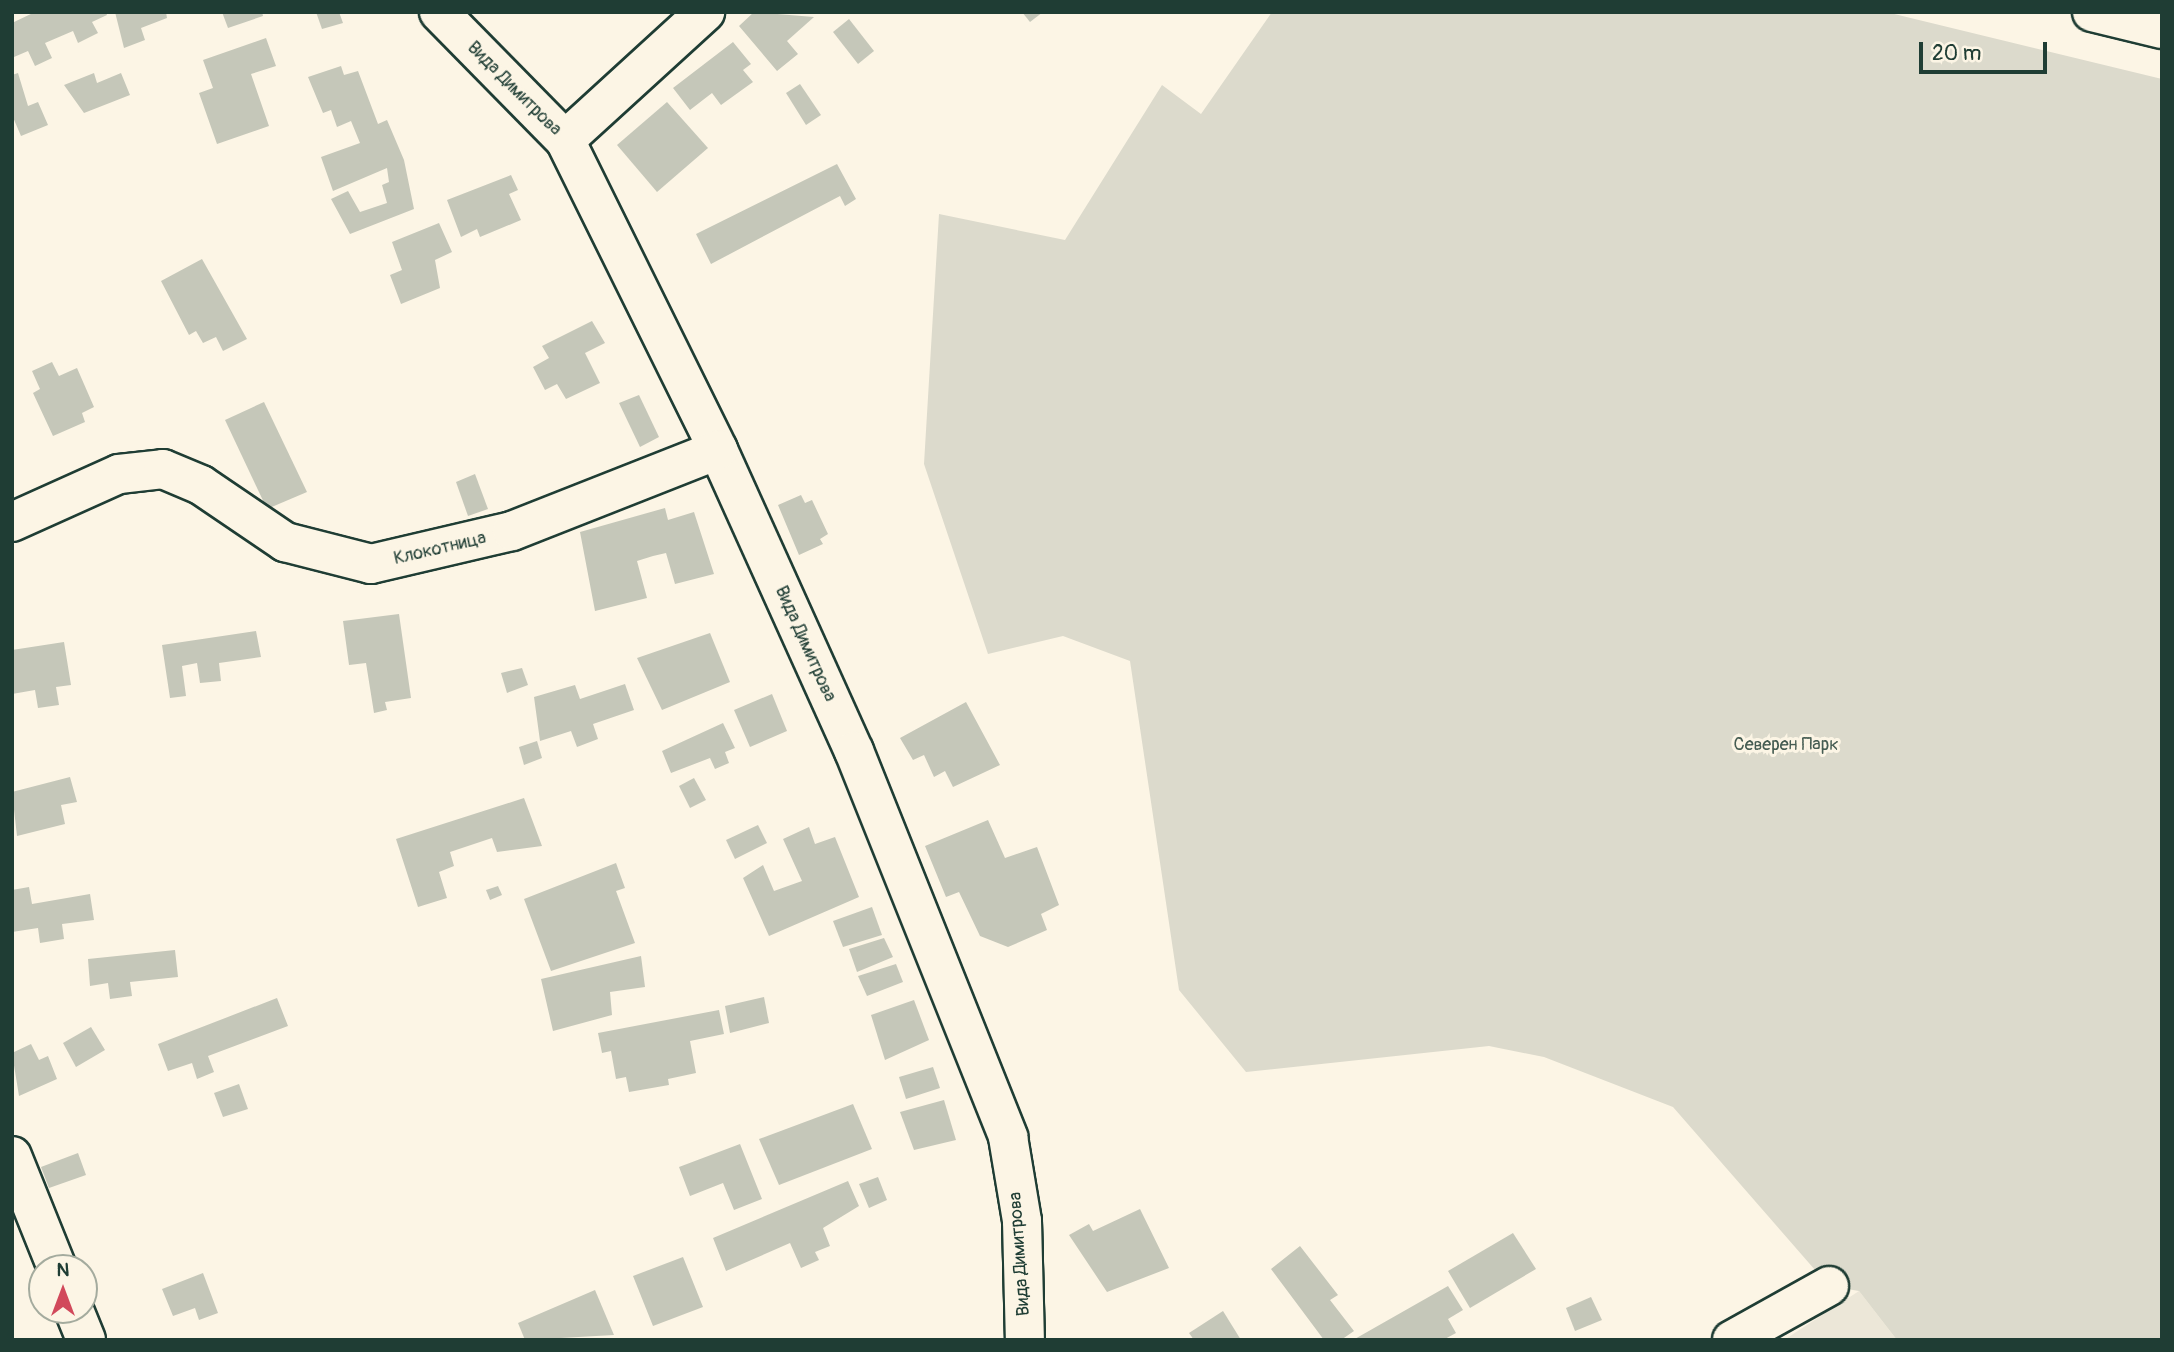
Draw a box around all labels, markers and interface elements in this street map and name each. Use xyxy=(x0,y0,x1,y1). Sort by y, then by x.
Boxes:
scale bar xyxy=(1922,28,2050,72)
street label: Вида Димитрова xyxy=(462,37,566,141)
text: 20 m xyxy=(1932,40,1981,67)
street label: Клокотница xyxy=(392,528,488,570)
street label: Вида Димитрова xyxy=(770,583,840,705)
park label: Северен Парк xyxy=(1734,734,1838,756)
street label: Вида Димитрова xyxy=(1005,1191,1035,1317)
north arrow xyxy=(28,1254,98,1324)
text: N xyxy=(57,1258,69,1282)

